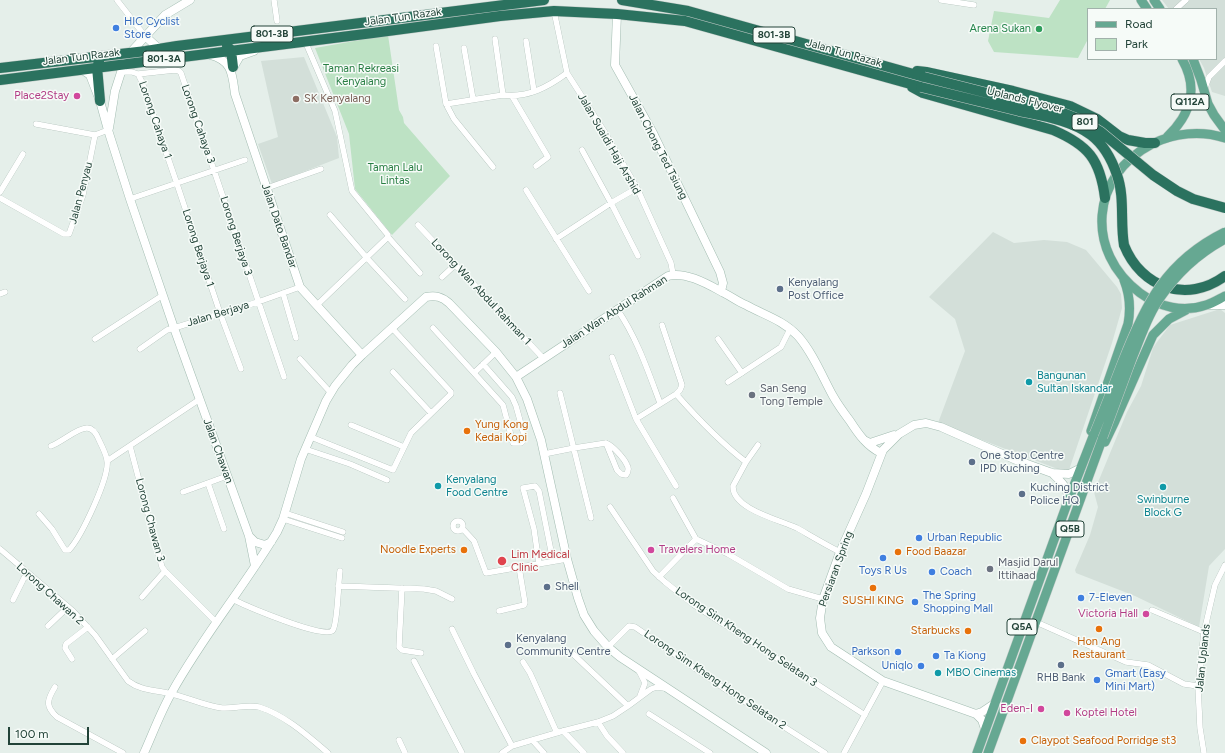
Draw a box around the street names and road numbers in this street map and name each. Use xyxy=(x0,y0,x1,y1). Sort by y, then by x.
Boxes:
street label: Jalan Tun Razak xyxy=(364,5,442,29)
road number: 801-3B xyxy=(251,26,293,42)
road number: 801-3B xyxy=(753,27,795,43)
street label: Jalan Tun Razak xyxy=(805,36,883,70)
street label: Jalan Tun Razak xyxy=(42,46,120,68)
road number: 801-3A xyxy=(143,51,185,67)
street label: Lorong Cahaya 1 xyxy=(136,79,174,161)
street label: Lorong Cahaya 3 xyxy=(178,83,218,165)
street label: Uplands Flyover xyxy=(985,84,1065,116)
street label: Jalan Suaidi Haji Arshid xyxy=(575,91,643,197)
street label: Jalan Chong Ted Tsiung xyxy=(626,92,690,202)
road number: Q112A xyxy=(1171,94,1209,110)
road number: 801 xyxy=(1072,114,1098,130)
street label: Jalan Penyau xyxy=(66,160,96,226)
street label: Jalan Dato Bandar xyxy=(258,182,300,270)
street label: Lorong Berjaya 3 xyxy=(217,195,255,277)
street label: Lorong Berjaya 1 xyxy=(179,207,217,289)
street label: Lorong Wan Abdul Rahman 1 xyxy=(428,236,534,348)
street label: Jalan Wan Abdul Rahman xyxy=(558,273,670,351)
street label: Jalan Berjaya xyxy=(185,298,251,330)
street label: Jalan Chawan xyxy=(200,417,236,485)
street label: Lorong Chawan 3 xyxy=(132,477,168,563)
road number: Q5B xyxy=(1056,521,1084,537)
street label: Persiaran Spring xyxy=(816,529,856,609)
street label: Lorong Chawan 2 xyxy=(14,560,86,628)
street label: Lorong Sim Kheng Hong Selatan 3 xyxy=(673,584,819,690)
road number: Q5A xyxy=(1007,619,1037,635)
street label: Jalan Uplands xyxy=(1193,623,1213,693)
street label: Lorong Sim Kheng Hong Selatan 2 xyxy=(641,627,789,733)

